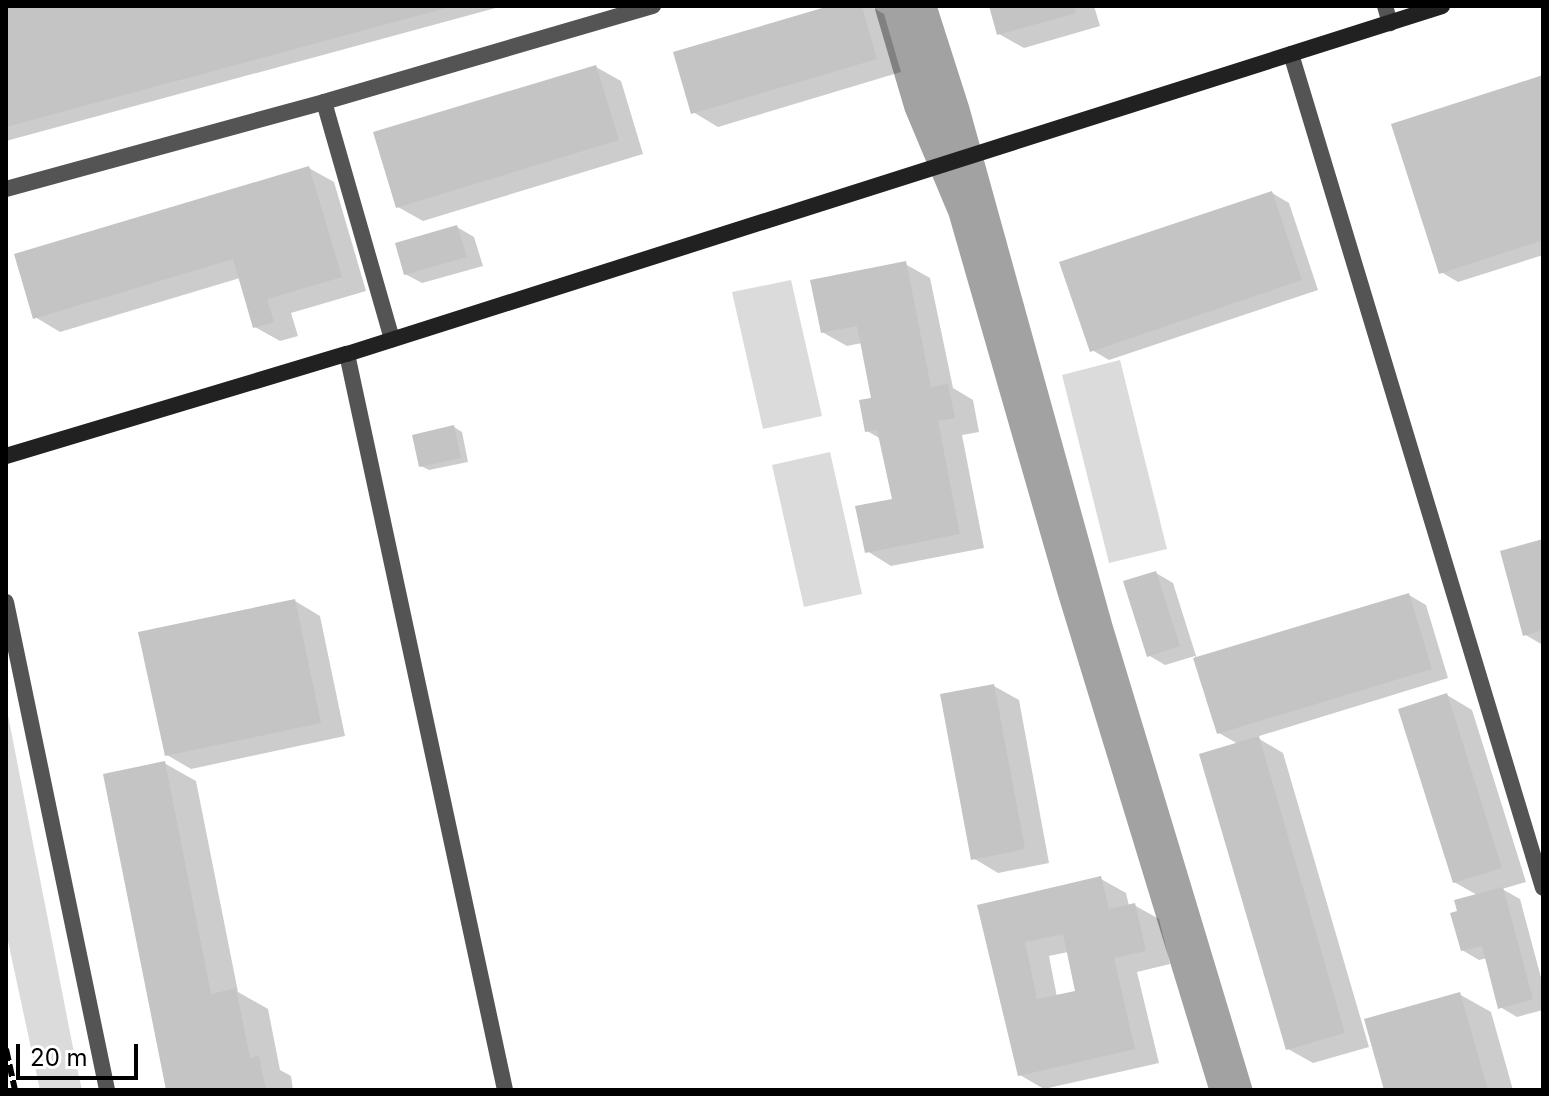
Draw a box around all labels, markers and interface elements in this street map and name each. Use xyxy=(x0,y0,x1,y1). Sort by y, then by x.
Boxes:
scale bar xyxy=(20,1028,142,1078)
text: 20 m xyxy=(30,1043,88,1072)

